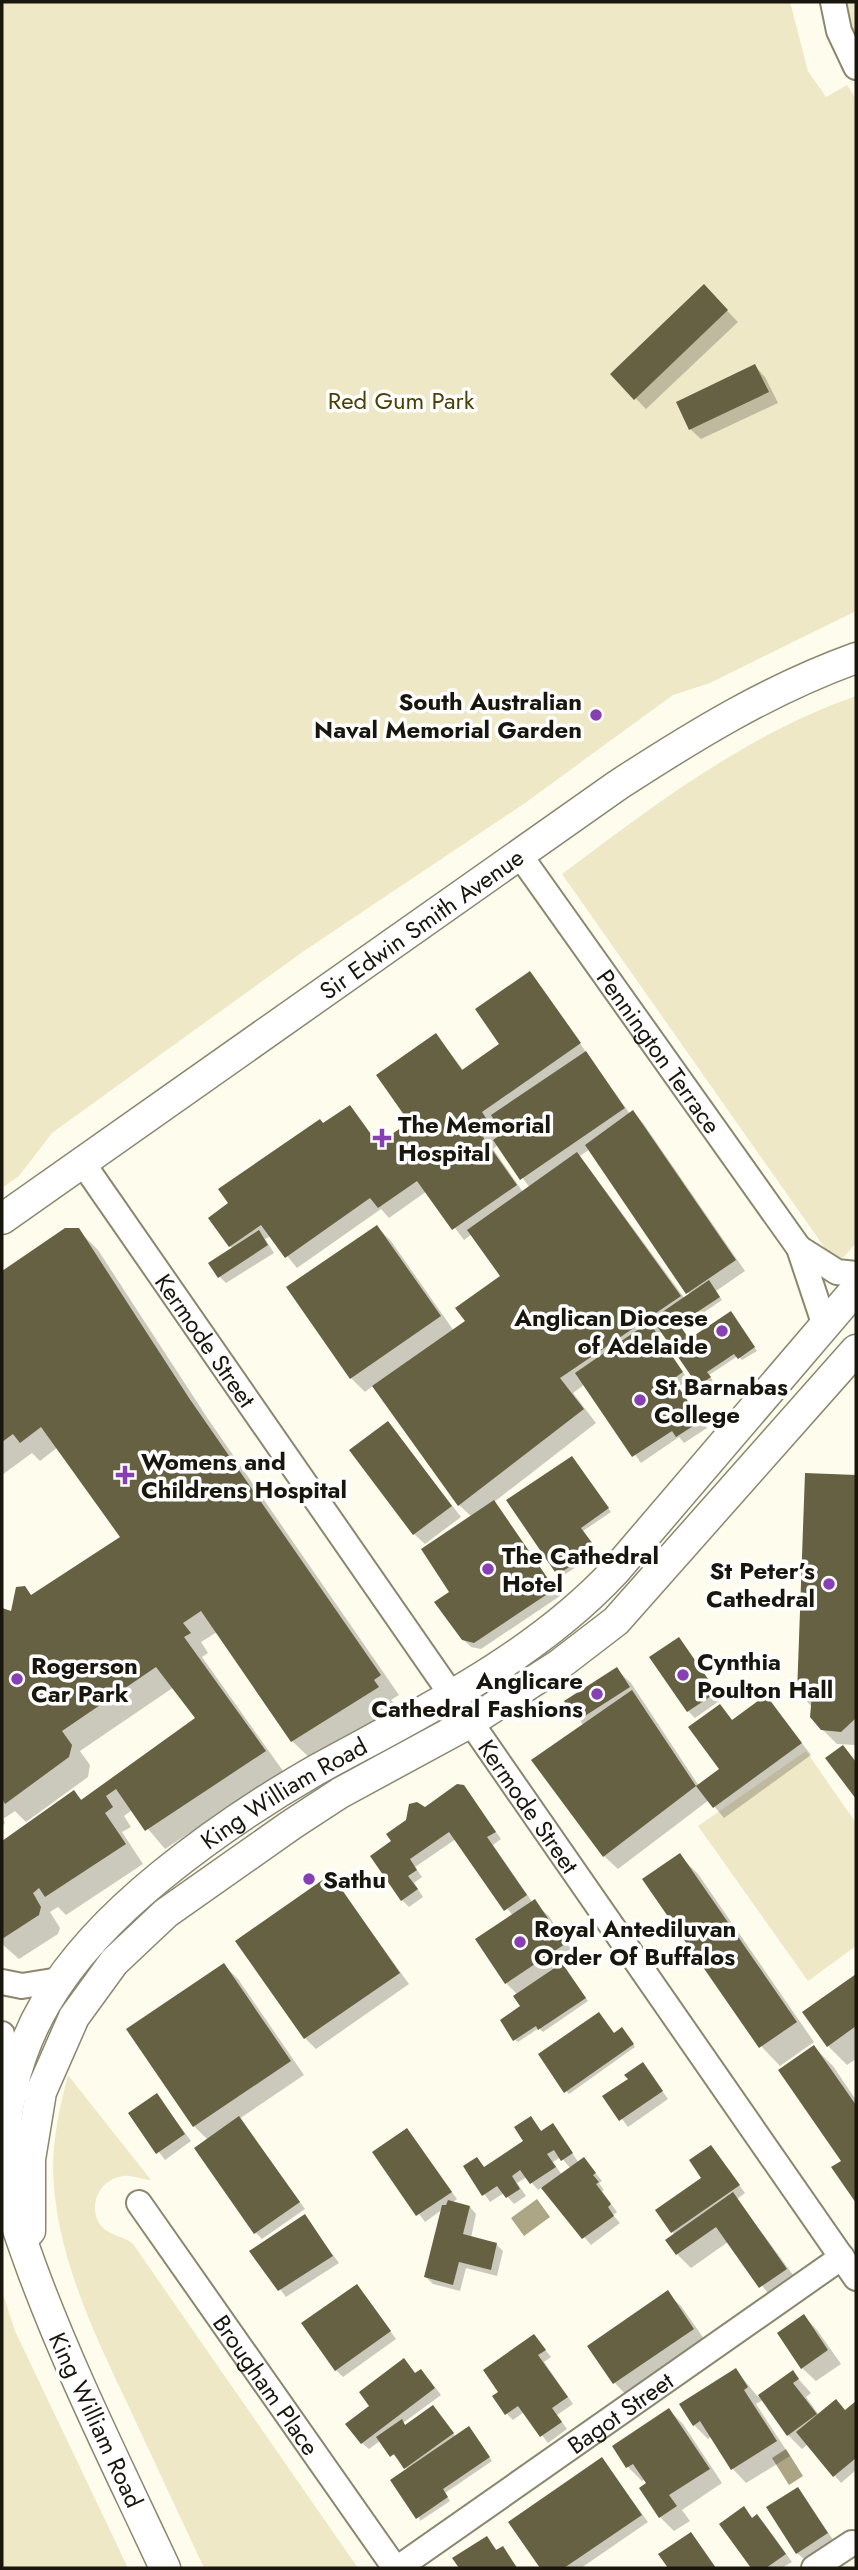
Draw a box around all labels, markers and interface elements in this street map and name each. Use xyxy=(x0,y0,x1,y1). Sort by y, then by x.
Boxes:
park label: Red Gum Park xyxy=(328,383,475,418)
place label: South Australian Naval Memorial Garden xyxy=(314,684,582,747)
marker: South Australian Naval Memorial Garden xyxy=(588,707,604,723)
street label: Sir Edwin Smith Avenue xyxy=(312,839,531,1008)
street label: Pennington Terrace xyxy=(589,962,730,1141)
place label: The Memorial Hospital xyxy=(398,1107,551,1170)
marker: The Memorial Hospital xyxy=(372,1128,392,1148)
street label: Kermode Street xyxy=(147,1266,265,1415)
place label: Anglican Diocese of Adelaide xyxy=(513,1300,708,1363)
marker: Anglican Diocese of Adelaide xyxy=(714,1323,730,1339)
place label: St Barnabas College xyxy=(654,1369,788,1432)
marker: St Barnabas College xyxy=(632,1392,648,1408)
place label: Womens and Childrens Hospital xyxy=(141,1444,347,1507)
marker: Womens and Childrens Hospital xyxy=(115,1465,135,1485)
place label: The Cathedral Hotel xyxy=(502,1538,659,1601)
place label: St Peter’s Cathedral xyxy=(706,1553,815,1616)
marker: The Cathedral Hotel xyxy=(480,1561,496,1577)
marker: St Peter’s Cathedral xyxy=(821,1576,837,1592)
place label: Cynthia Poulton Hall xyxy=(697,1644,833,1707)
place label: Rogerson Car Park xyxy=(31,1648,138,1711)
place label: Anglicare Cathedral Fashions xyxy=(371,1663,583,1726)
marker: Cynthia Poulton Hall xyxy=(675,1667,691,1683)
marker: Rogerson Car Park xyxy=(9,1671,25,1687)
marker: Anglicare Cathedral Fashions xyxy=(589,1686,605,1702)
street label: King William Road xyxy=(193,1728,373,1857)
street label: Kermode Street xyxy=(470,1732,588,1880)
place label: Sathu xyxy=(323,1862,386,1897)
marker: Sathu xyxy=(301,1871,317,1887)
place label: Royal Antediluvan Order Of Buffalos xyxy=(534,1911,736,1974)
marker: Royal Antediluvan Order Of Buffalos xyxy=(512,1934,528,1950)
street label: Brougham Place xyxy=(205,2307,328,2462)
street label: King William Road xyxy=(40,2327,152,2513)
street label: Bagot Street xyxy=(560,2363,680,2462)

